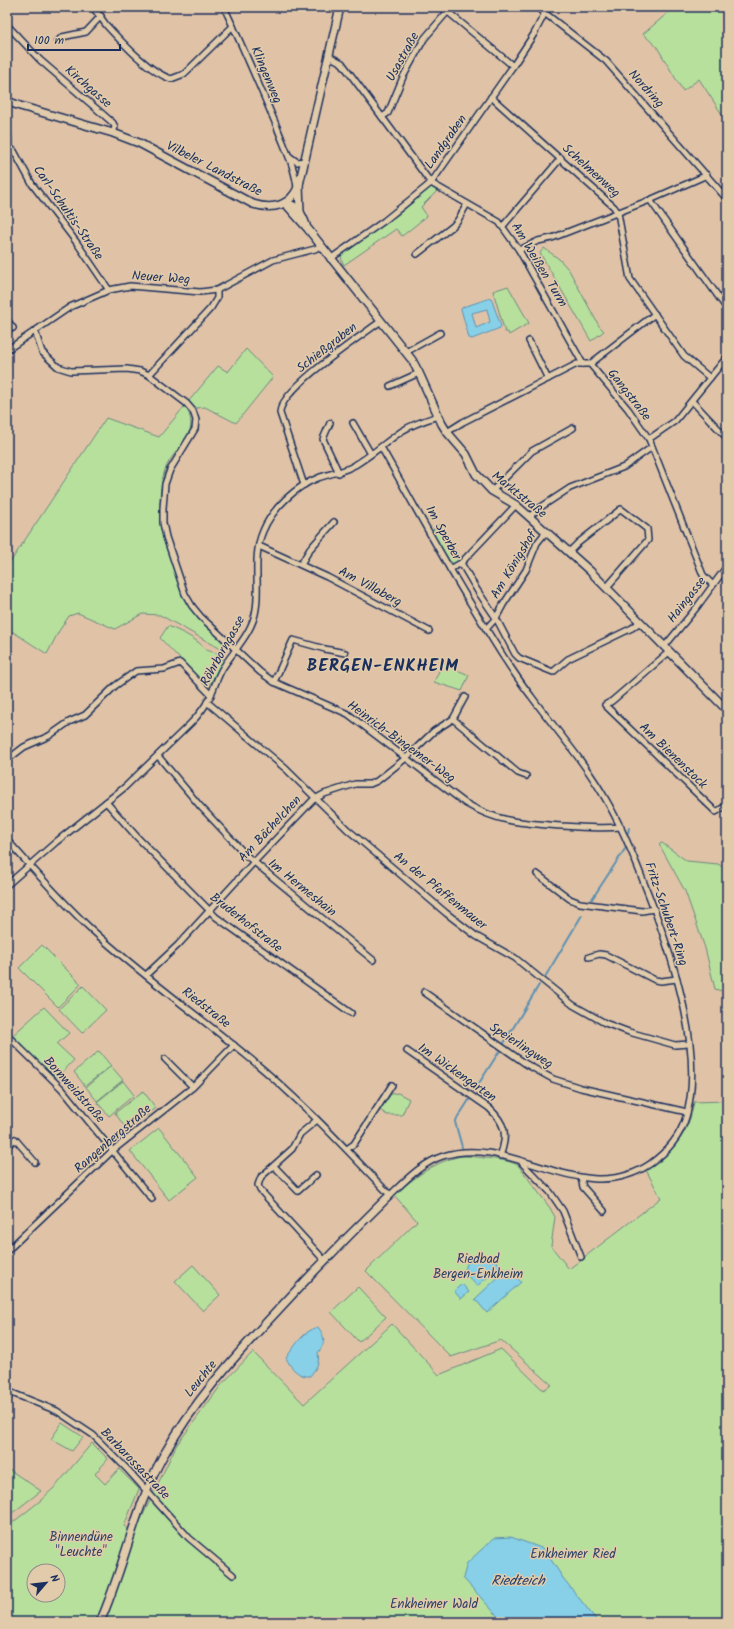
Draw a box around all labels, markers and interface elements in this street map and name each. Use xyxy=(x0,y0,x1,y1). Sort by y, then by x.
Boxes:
scale bar xyxy=(28,26,120,52)
street label: Usastraße xyxy=(381,28,425,86)
text: 100 m xyxy=(34,31,65,50)
street label: Klingenweg xyxy=(244,43,288,107)
street label: Kirchgasse xyxy=(60,60,117,114)
street label: Nordring xyxy=(623,65,669,113)
street label: Landgraben xyxy=(419,110,473,174)
street label: Vilbeler Landstraße xyxy=(162,136,266,202)
street label: Schelmenweg xyxy=(557,139,625,203)
street label: Carl-Schultis-Straße xyxy=(27,161,109,265)
street label: Am Weißen Turm xyxy=(505,218,573,312)
street label: Neuer Weg xyxy=(131,265,191,291)
street label: Schießgraben xyxy=(292,317,362,379)
street label: Gangstraße xyxy=(602,364,656,426)
street label: Marktstraße xyxy=(487,466,551,524)
street label: Im Sperber xyxy=(419,502,467,565)
street label: Am Königshof xyxy=(485,526,543,603)
street label: Am Villaberg xyxy=(335,562,405,612)
street label: Haingasse xyxy=(662,572,712,628)
street label: Röhrborngasse xyxy=(195,612,251,690)
district label: BERGEN-ENKHEIM xyxy=(307,653,459,680)
street label: Heinrich-Bingemer-Weg xyxy=(342,695,460,789)
street label: Am Bienenstock xyxy=(634,718,713,795)
street label: Am Bächelchen xyxy=(233,791,307,867)
street label: An der Pfaffenmauer xyxy=(389,847,492,936)
street label: Im Hermeshain xyxy=(263,854,341,922)
street label: Fritz-Schubert-Ring xyxy=(638,859,694,969)
street label: Bruderhofstraße xyxy=(205,888,287,958)
street label: Riedstraße xyxy=(177,982,235,1034)
street label: Speierlingweg xyxy=(485,1017,557,1075)
street label: Im Wickengarten xyxy=(413,1038,501,1108)
street label: Bornweidstraße xyxy=(38,1052,110,1128)
street label: Rangenbergstraße xyxy=(69,1099,157,1179)
park label: Riedbad Bergen-Enkheim xyxy=(433,1249,523,1285)
street label: Leuchte xyxy=(179,1356,223,1402)
street label: Barbarossastraße xyxy=(95,1423,175,1505)
park label: Binnendüne "Leuchte" xyxy=(49,1527,113,1563)
park label: Enkheimer Ried xyxy=(530,1544,616,1565)
north arrow xyxy=(26,1563,66,1603)
water label: Riedteich xyxy=(491,1570,546,1592)
text: N xyxy=(44,1571,64,1586)
park label: Enkheimer Wald xyxy=(390,1594,479,1615)

